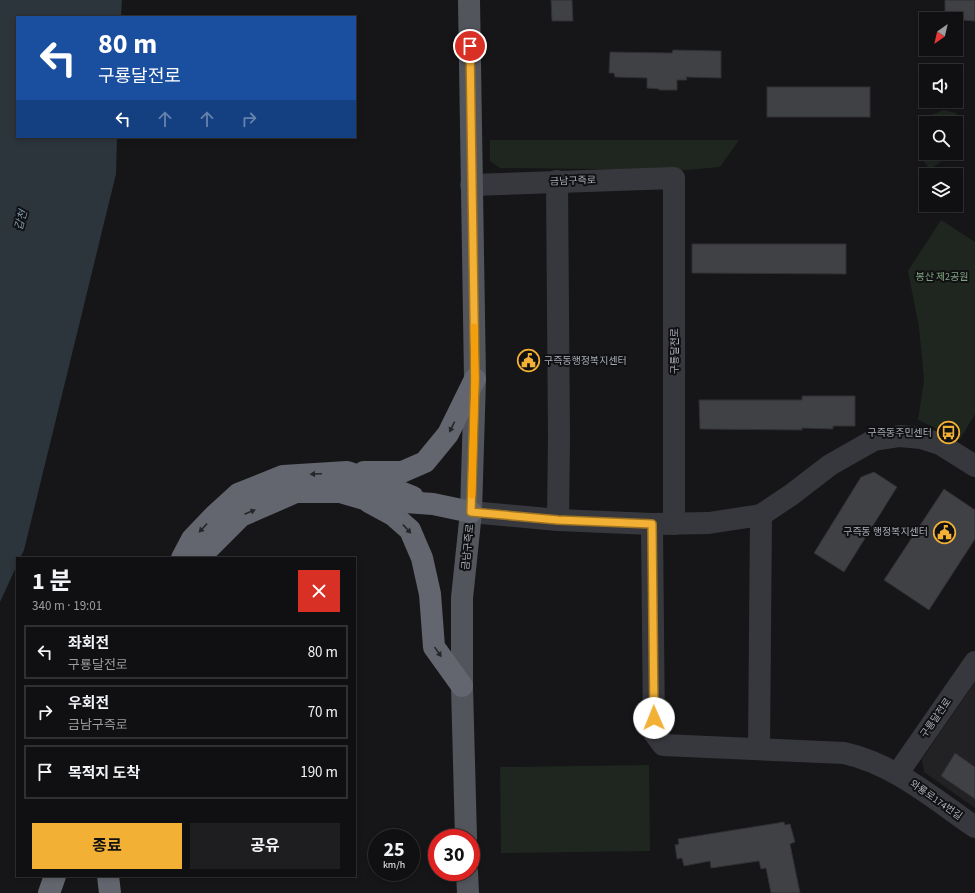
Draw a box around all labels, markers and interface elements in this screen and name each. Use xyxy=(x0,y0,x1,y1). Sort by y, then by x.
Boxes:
north arrow xyxy=(919,12,963,56)
map controls xyxy=(919,12,963,212)
text: 80 m xyxy=(98,24,157,64)
pin xyxy=(453,29,487,63)
icon: left xyxy=(32,32,84,84)
icon: arrive xyxy=(459,35,481,57)
text: 구룡달전로 xyxy=(98,64,181,89)
button: sound xyxy=(919,64,963,108)
icon: left xyxy=(112,108,134,130)
icon: ahead xyxy=(154,108,176,130)
icon: ahead xyxy=(196,108,218,130)
icon: right xyxy=(238,108,260,130)
button: search xyxy=(919,116,963,160)
button: layers xyxy=(919,168,963,212)
street label: 금남구즉로 xyxy=(550,173,596,189)
water label: 갑천 xyxy=(11,206,31,232)
park label: 봉산 제2공원 xyxy=(916,270,968,284)
street label: 구룡달전로 xyxy=(668,328,682,374)
public building icon: 구즉동행정복지센터 xyxy=(515,348,541,374)
place label: 구즉동행정복지센터 xyxy=(544,354,627,368)
bus stop icon: 구즉동주민센터 xyxy=(935,420,961,446)
one-way arrow xyxy=(449,421,455,433)
place label: 구즉동주민센터 xyxy=(868,426,932,440)
one-way arrow xyxy=(309,471,322,477)
one-way arrow xyxy=(244,509,256,515)
public building icon: 구즉동 행정복지센터 xyxy=(931,519,957,545)
one-way arrow xyxy=(198,523,208,533)
street label: 금남구즉로 xyxy=(459,523,477,571)
one-way arrow xyxy=(403,524,412,534)
place label: 구즉동 행정복지센터 xyxy=(843,525,928,539)
text: 1 분 xyxy=(32,564,72,599)
button: close xyxy=(298,570,340,612)
text: 340 m · 19:01 xyxy=(32,597,102,615)
text: 좌회전 xyxy=(68,633,109,654)
icon: left xyxy=(34,641,56,663)
text: 80 m xyxy=(308,642,338,663)
one-way arrow xyxy=(434,647,442,658)
text: 구룡달전로 xyxy=(68,656,128,674)
text: 우회전 xyxy=(68,693,109,714)
street label: 구룡달전로 xyxy=(917,695,955,741)
position arrow xyxy=(633,697,675,739)
icon: right xyxy=(34,701,56,723)
text: 70 m xyxy=(308,702,338,723)
text: 금남구즉로 xyxy=(68,716,128,734)
icon: arrive xyxy=(34,761,56,783)
text: 190 m xyxy=(300,762,338,783)
text: 목적지 도착 xyxy=(68,763,140,784)
street label: 와룡로174번길 xyxy=(907,777,965,823)
button: 종료 xyxy=(32,823,182,869)
button: 공유 xyxy=(190,823,340,869)
speed limit sign: 30 xyxy=(428,829,480,881)
text: 25 xyxy=(383,836,405,864)
text: km/h xyxy=(383,858,405,872)

